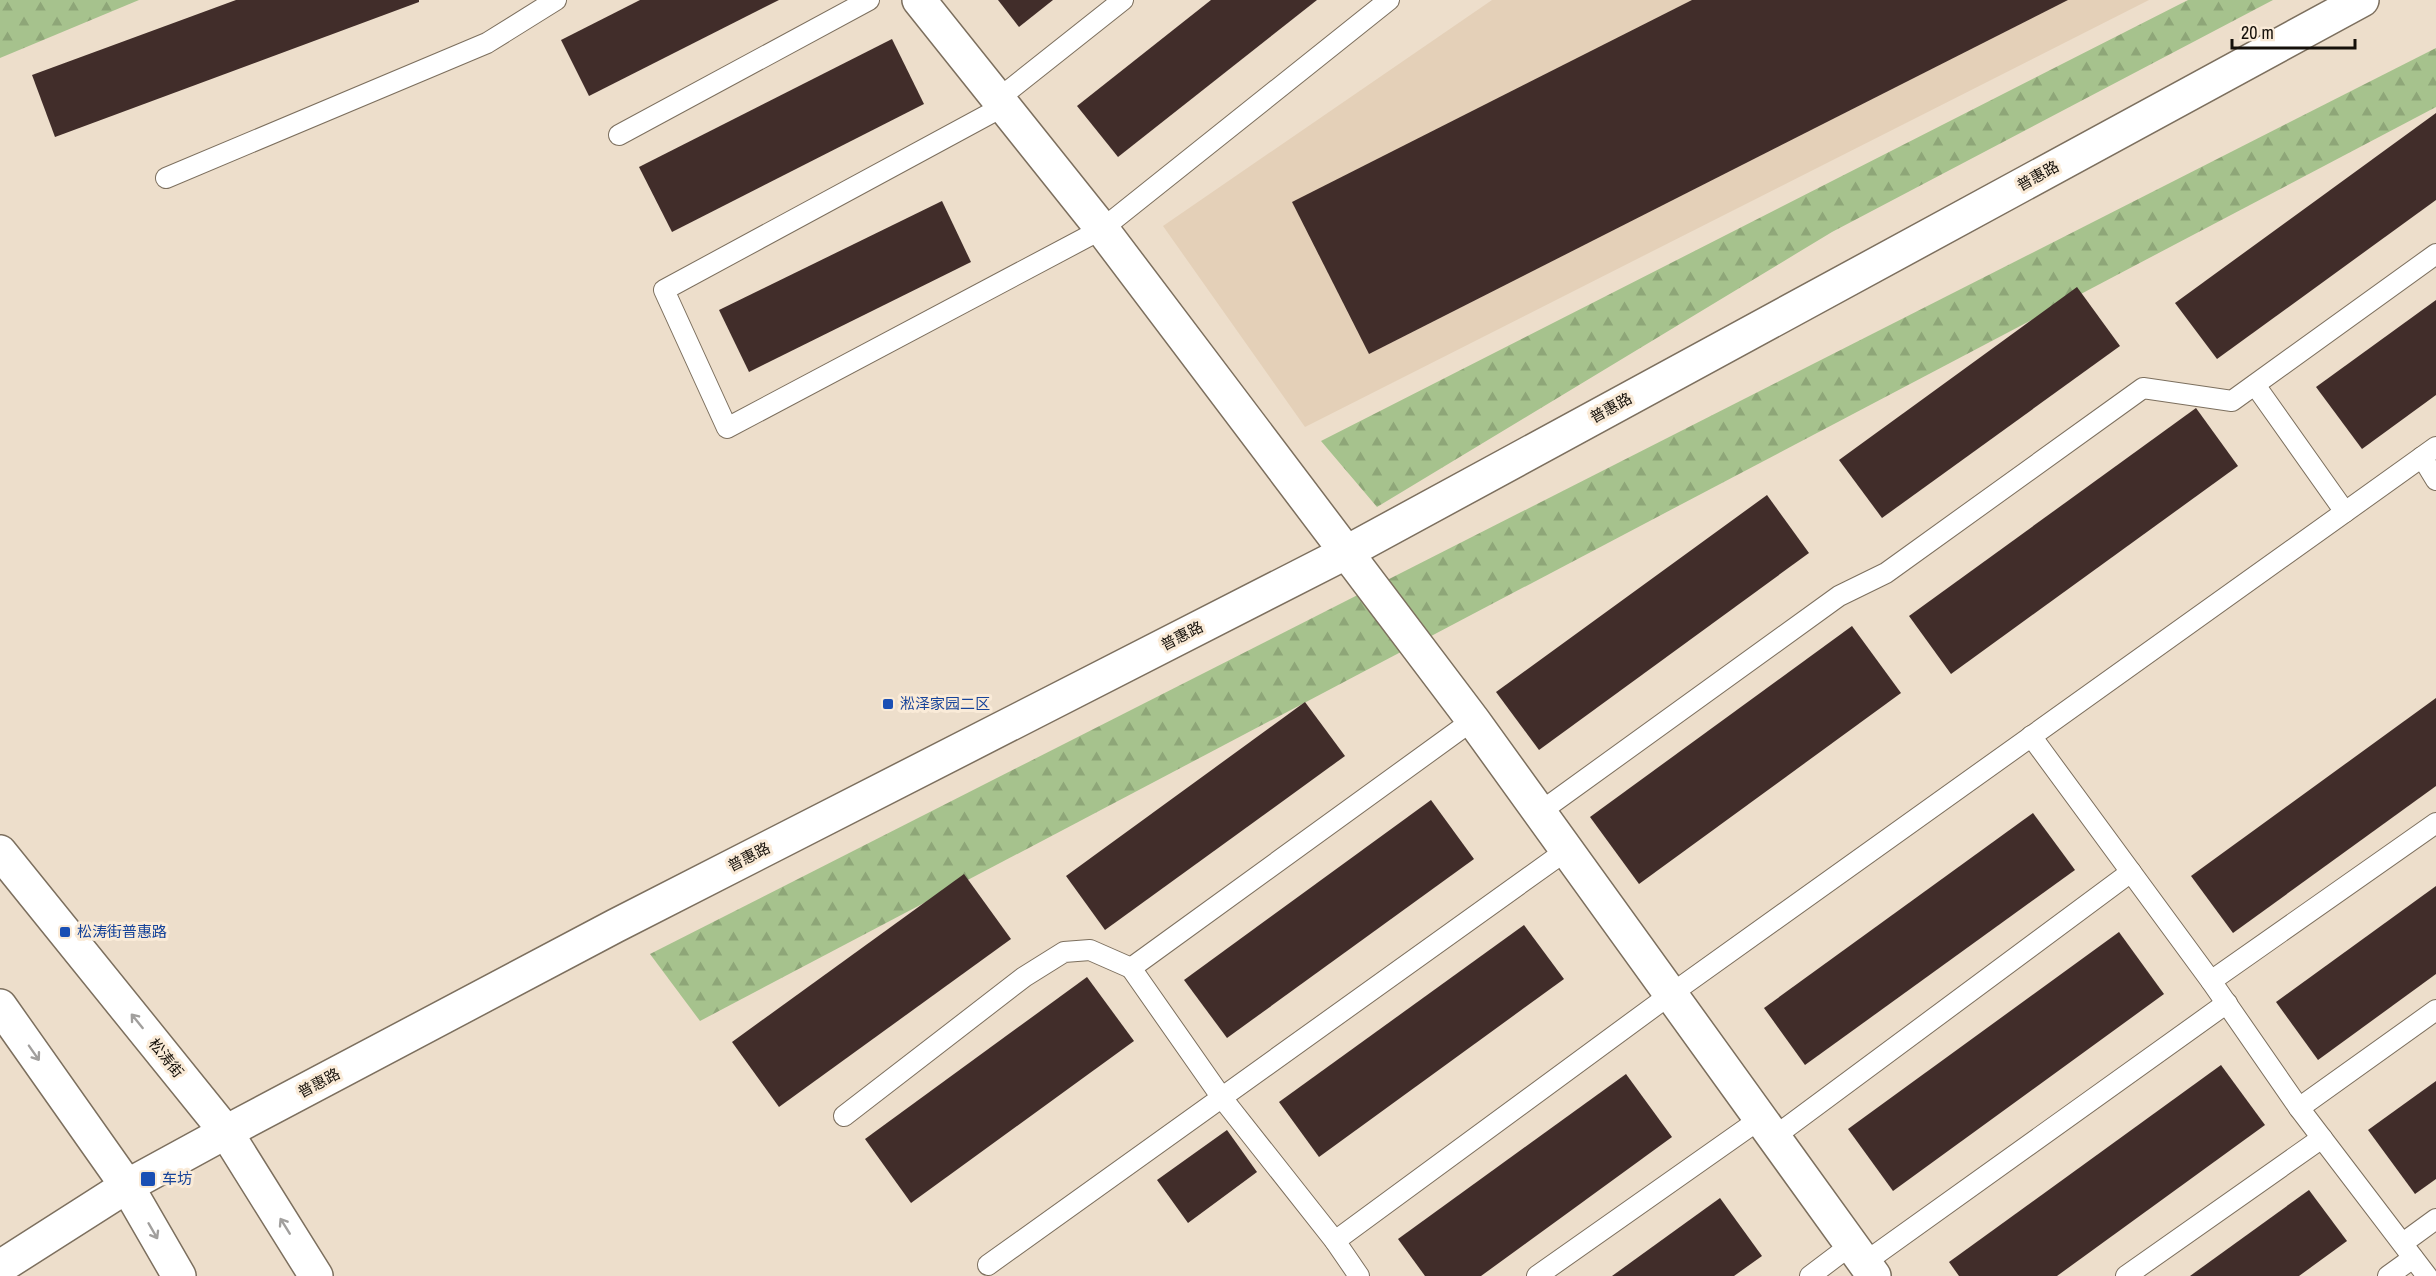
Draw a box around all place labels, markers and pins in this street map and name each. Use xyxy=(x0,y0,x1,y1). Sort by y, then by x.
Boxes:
place label: 淞泽家园二区 xyxy=(900,693,990,714)
marker: 淞泽家园二区 xyxy=(881,697,895,711)
place label: 松涛街普惠路 xyxy=(77,921,167,942)
marker: 松涛街普惠路 xyxy=(58,925,72,939)
place label: 车坊 xyxy=(162,1168,192,1189)
marker: 车坊 xyxy=(139,1170,157,1188)

